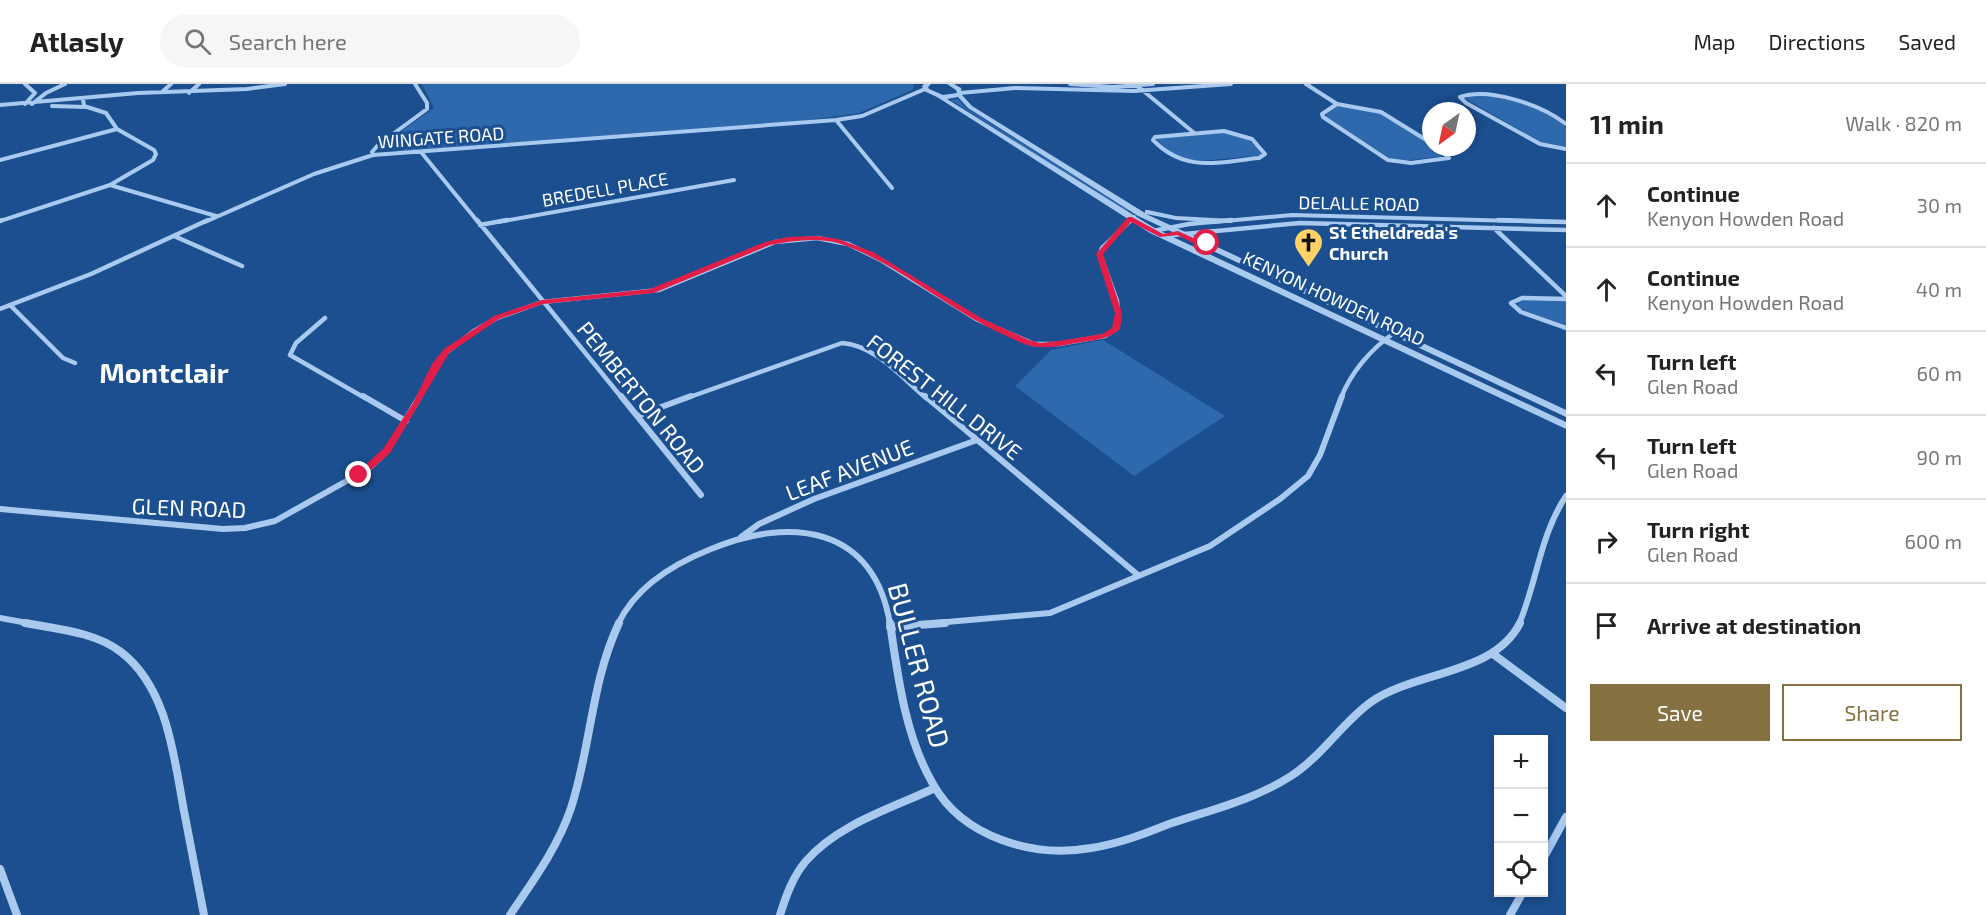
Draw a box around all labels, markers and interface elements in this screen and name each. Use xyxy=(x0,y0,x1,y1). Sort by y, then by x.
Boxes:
search box xyxy=(160,14,580,68)
text: Atlasly xyxy=(30,24,124,58)
icon: search xyxy=(181,25,214,58)
text: Search here xyxy=(229,28,347,54)
text: Map xyxy=(1693,29,1736,54)
text: Directions xyxy=(1769,29,1865,54)
text: Saved xyxy=(1898,29,1956,54)
north arrow xyxy=(1422,102,1476,156)
text: 11 min xyxy=(1590,108,1664,139)
text: Walk · 820 m xyxy=(1845,111,1962,135)
street label: WINGATE ROAD xyxy=(377,122,505,152)
street label: BREDELL PLACE xyxy=(540,167,670,211)
text: Continue xyxy=(1647,180,1740,206)
icon: ahead xyxy=(1590,189,1623,222)
street label: DELALLE ROAD xyxy=(1298,191,1420,215)
text: 30 m xyxy=(1917,193,1962,217)
text: Kenyon Howden Road xyxy=(1647,206,1844,230)
place label: St Etheldreda's Church xyxy=(1329,221,1458,264)
church icon: St Etheldreda's Church xyxy=(1292,226,1324,268)
route start xyxy=(1193,229,1219,255)
street label: KENYON HOWDEN ROAD xyxy=(1240,246,1428,350)
text: Continue xyxy=(1647,264,1740,290)
icon: ahead xyxy=(1590,273,1623,306)
text: 40 m xyxy=(1916,277,1962,301)
text: Kenyon Howden Road xyxy=(1647,290,1844,314)
street label: PEMBERTON ROAD xyxy=(573,316,711,478)
street label: FOREST HILL DRIVE xyxy=(863,328,1027,464)
text: Turn left xyxy=(1647,348,1736,374)
district label: Montclair xyxy=(99,355,229,389)
icon: left xyxy=(1590,357,1623,390)
text: 60 m xyxy=(1917,361,1962,385)
text: Glen Road xyxy=(1647,374,1738,398)
text: Turn left xyxy=(1647,432,1736,458)
street label: LEAF AVENUE xyxy=(782,433,916,505)
icon: left xyxy=(1590,441,1623,474)
text: 90 m xyxy=(1917,445,1962,469)
text: Glen Road xyxy=(1647,458,1738,482)
route end xyxy=(345,461,371,487)
street label: GLEN ROAD xyxy=(131,492,247,522)
text: Turn right xyxy=(1647,516,1749,542)
icon: right xyxy=(1590,525,1623,558)
text: 600 m xyxy=(1904,529,1962,553)
text: Glen Road xyxy=(1647,542,1738,566)
street label: BULLER ROAD xyxy=(883,579,957,751)
icon: arrive xyxy=(1590,609,1623,642)
text: Arrive at destination xyxy=(1647,612,1861,638)
button: Save xyxy=(1590,684,1770,741)
button: Share xyxy=(1782,684,1962,741)
map controls xyxy=(1494,735,1548,897)
button: + xyxy=(1494,735,1548,789)
button: − xyxy=(1494,789,1548,843)
button: locate xyxy=(1494,843,1548,897)

